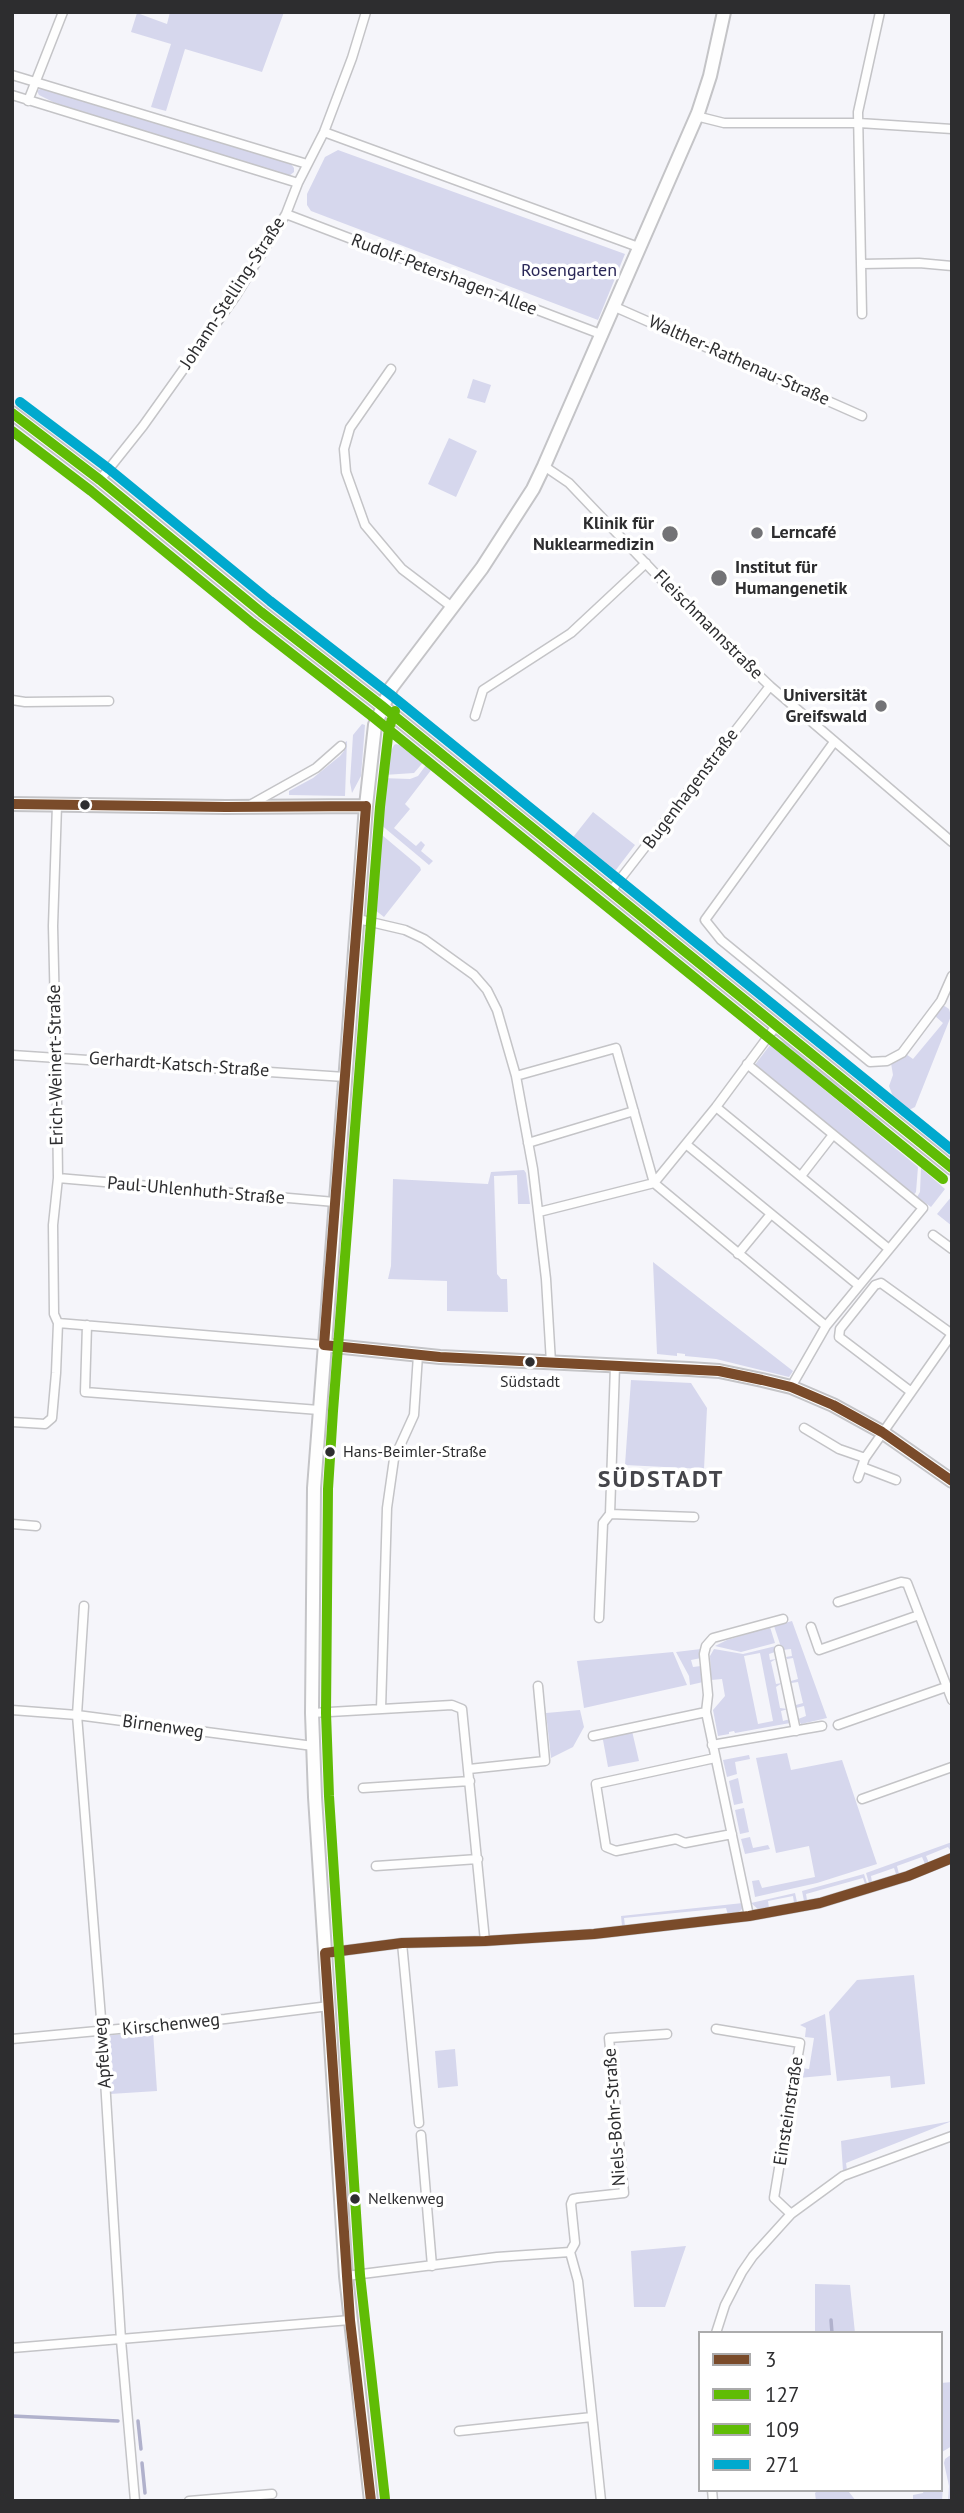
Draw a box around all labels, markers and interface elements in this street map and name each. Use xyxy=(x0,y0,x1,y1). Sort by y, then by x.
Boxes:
street label: Johann-Stelling-Straße xyxy=(176,213,290,373)
street label: Rudolf-Petershagen-Allee xyxy=(348,230,540,320)
park label: Rosengarten xyxy=(521,260,617,282)
street label: Walther-Rathenau-Straße xyxy=(645,311,833,411)
place label: Klinik für Nuklearmedizin xyxy=(533,513,654,556)
place label: Lerncafé xyxy=(771,522,836,544)
marker: Klinik für Nuklearmedizin xyxy=(660,524,680,544)
marker: Lerncafé xyxy=(749,525,765,541)
place label: Institut für Humangenetik xyxy=(735,557,847,600)
street label: Fleischmannstraße xyxy=(649,566,767,684)
marker: Institut für Humangenetik xyxy=(709,568,729,588)
place label: Universität Greifswald xyxy=(783,685,867,728)
marker: Universität Greifswald xyxy=(873,698,889,714)
street label: Bugenhagenstraße xyxy=(639,725,743,853)
unlabelled marker xyxy=(78,798,92,812)
street label: Erich-Weinert-Straße xyxy=(44,984,68,1146)
street label: Gerhardt-Katsch-Straße xyxy=(88,1048,270,1082)
street label: Paul-Uhlenhuth-Straße xyxy=(106,1172,286,1210)
marker: Südstadt xyxy=(523,1355,537,1369)
place label: Südstadt xyxy=(500,1372,560,1392)
place label: Hans-Beimler-Straße xyxy=(343,1442,487,1462)
marker: Hans-Beimler-Straße xyxy=(323,1445,337,1459)
district label: SÜDSTADT xyxy=(599,1466,723,1494)
street label: Birnenweg xyxy=(121,1711,205,1743)
street label: Kirschenweg xyxy=(121,2009,221,2041)
street label: Apfelweg xyxy=(90,2017,116,2089)
street label: Niels-Bohr-Straße xyxy=(599,2047,631,2187)
street label: Einsteinstraße xyxy=(770,2055,808,2167)
place label: Nelkenweg xyxy=(368,2189,444,2209)
marker: Nelkenweg xyxy=(348,2192,362,2206)
legend xyxy=(698,2331,943,2492)
text: 3 xyxy=(765,2346,776,2373)
text: 127 xyxy=(765,2381,799,2408)
text: 109 xyxy=(765,2416,799,2443)
text: 271 xyxy=(765,2451,799,2478)

